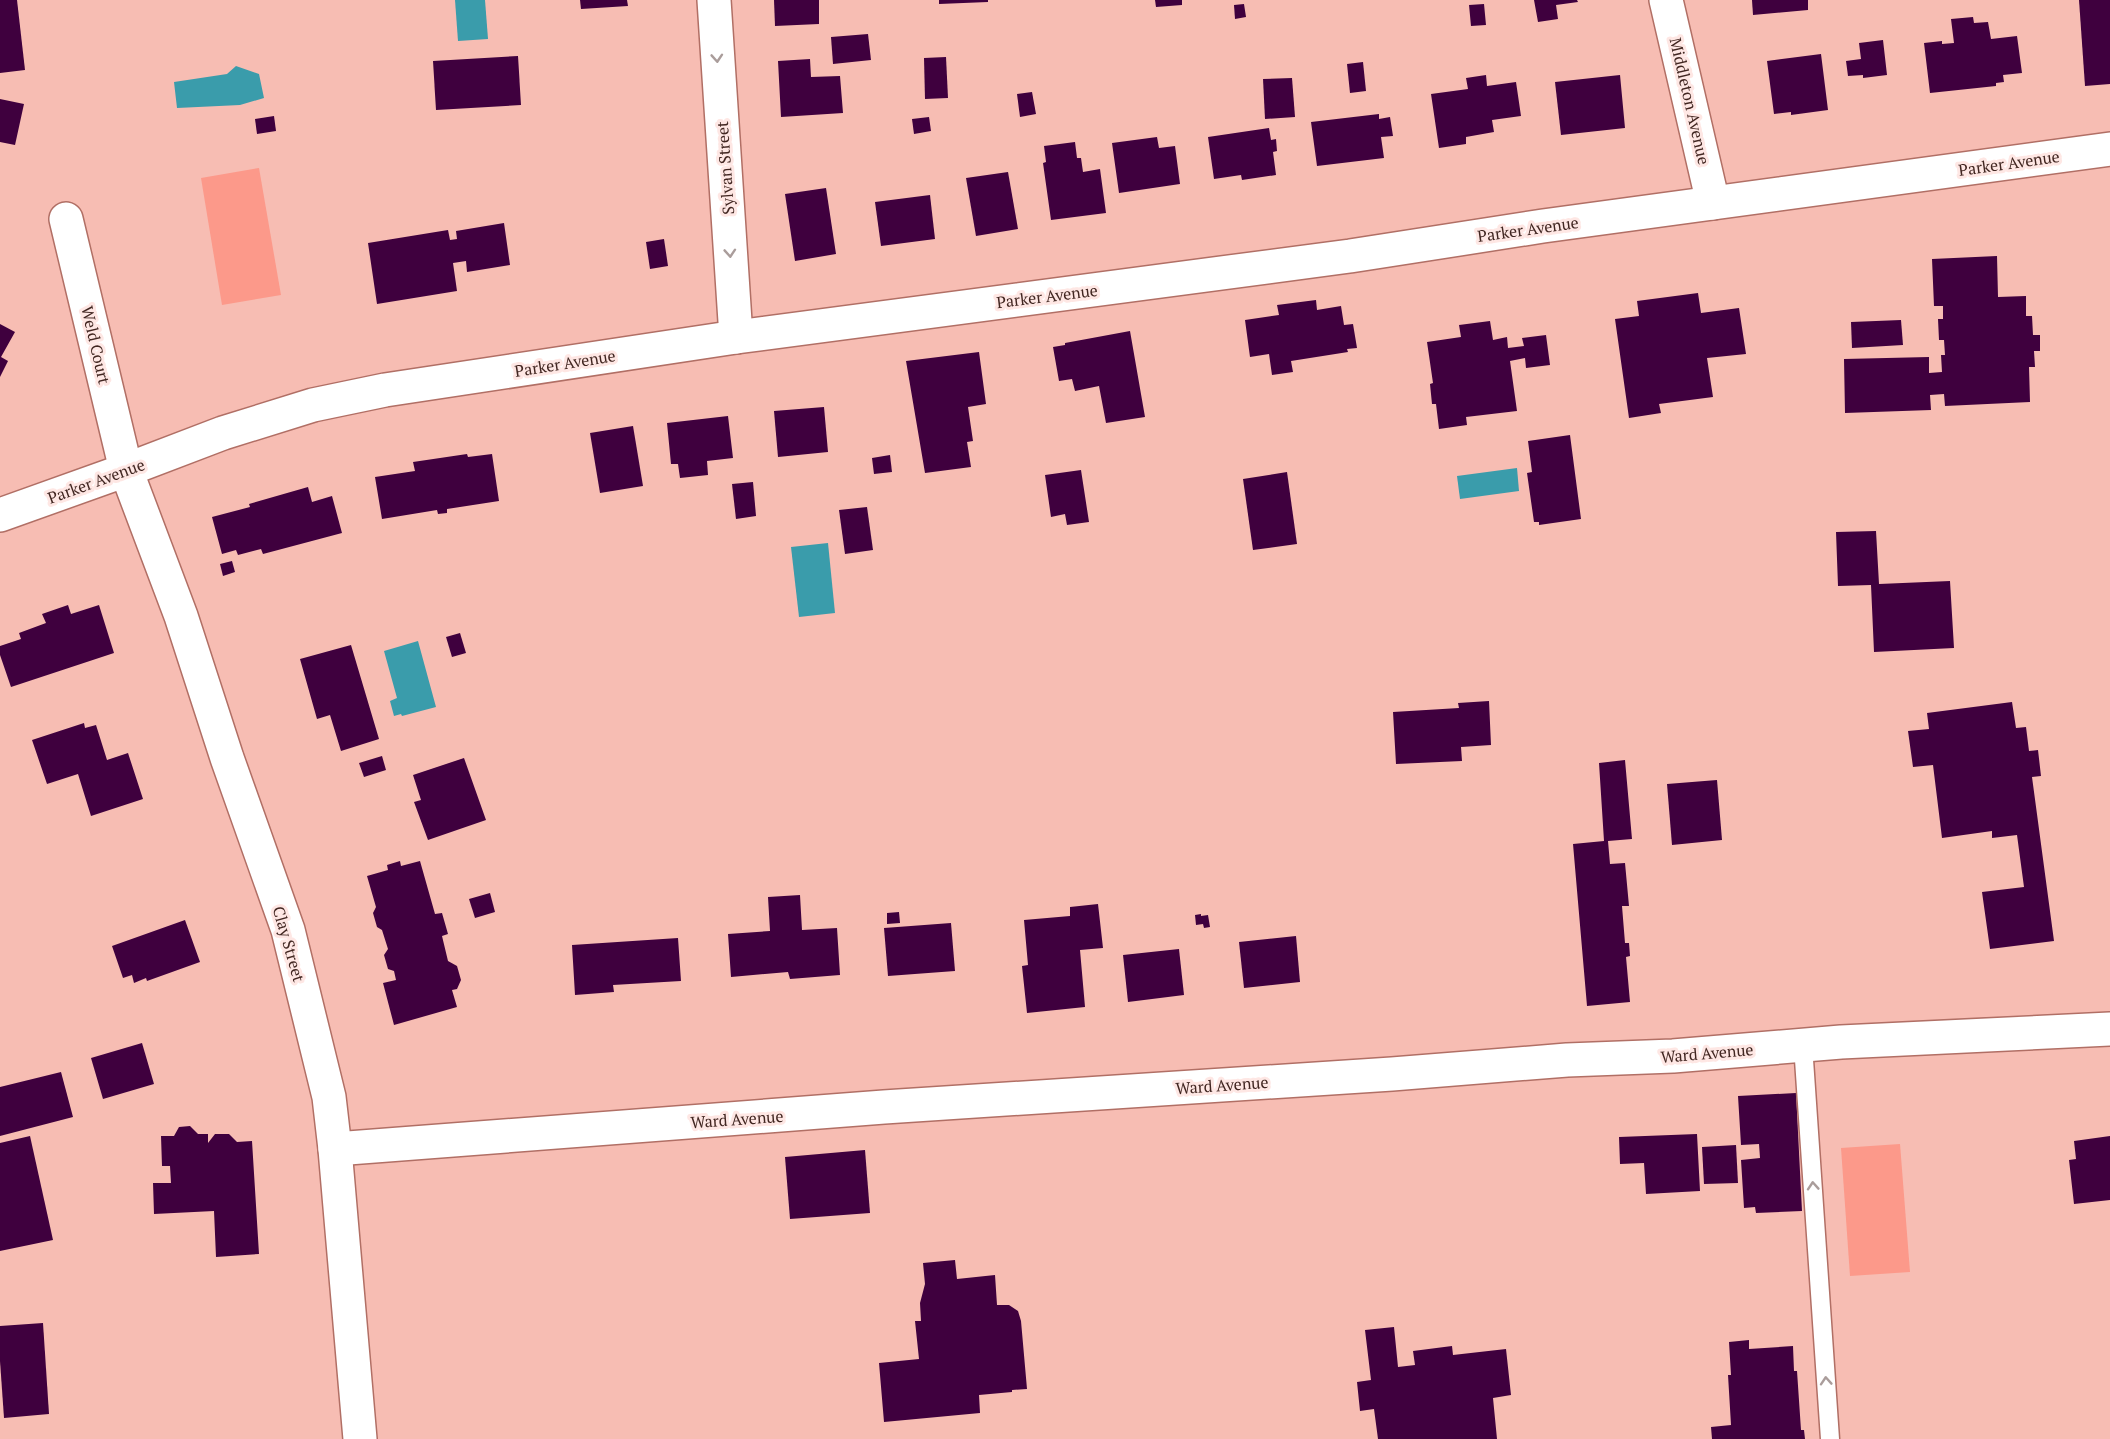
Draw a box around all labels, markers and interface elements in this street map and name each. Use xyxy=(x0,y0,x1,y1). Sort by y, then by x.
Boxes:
street label: Middleton Avenue xyxy=(1665,35,1715,167)
one-way arrow xyxy=(711,54,724,63)
street label: Sylvan Street xyxy=(711,120,739,216)
street label: Parker Avenue xyxy=(1957,145,2061,181)
street label: Parker Avenue xyxy=(1476,211,1580,247)
one-way arrow xyxy=(724,248,737,257)
street label: Parker Avenue xyxy=(995,279,1099,313)
street label: Weld Court xyxy=(76,304,116,386)
street label: Parker Avenue xyxy=(513,344,617,382)
street label: Parker Avenue xyxy=(44,453,148,509)
street label: Clay Street xyxy=(268,904,310,985)
street label: Ward Avenue xyxy=(1660,1038,1754,1068)
street label: Ward Avenue xyxy=(1175,1071,1269,1099)
street label: Ward Avenue xyxy=(690,1105,784,1133)
one-way arrow xyxy=(1807,1182,1820,1191)
one-way arrow xyxy=(1820,1376,1833,1385)

